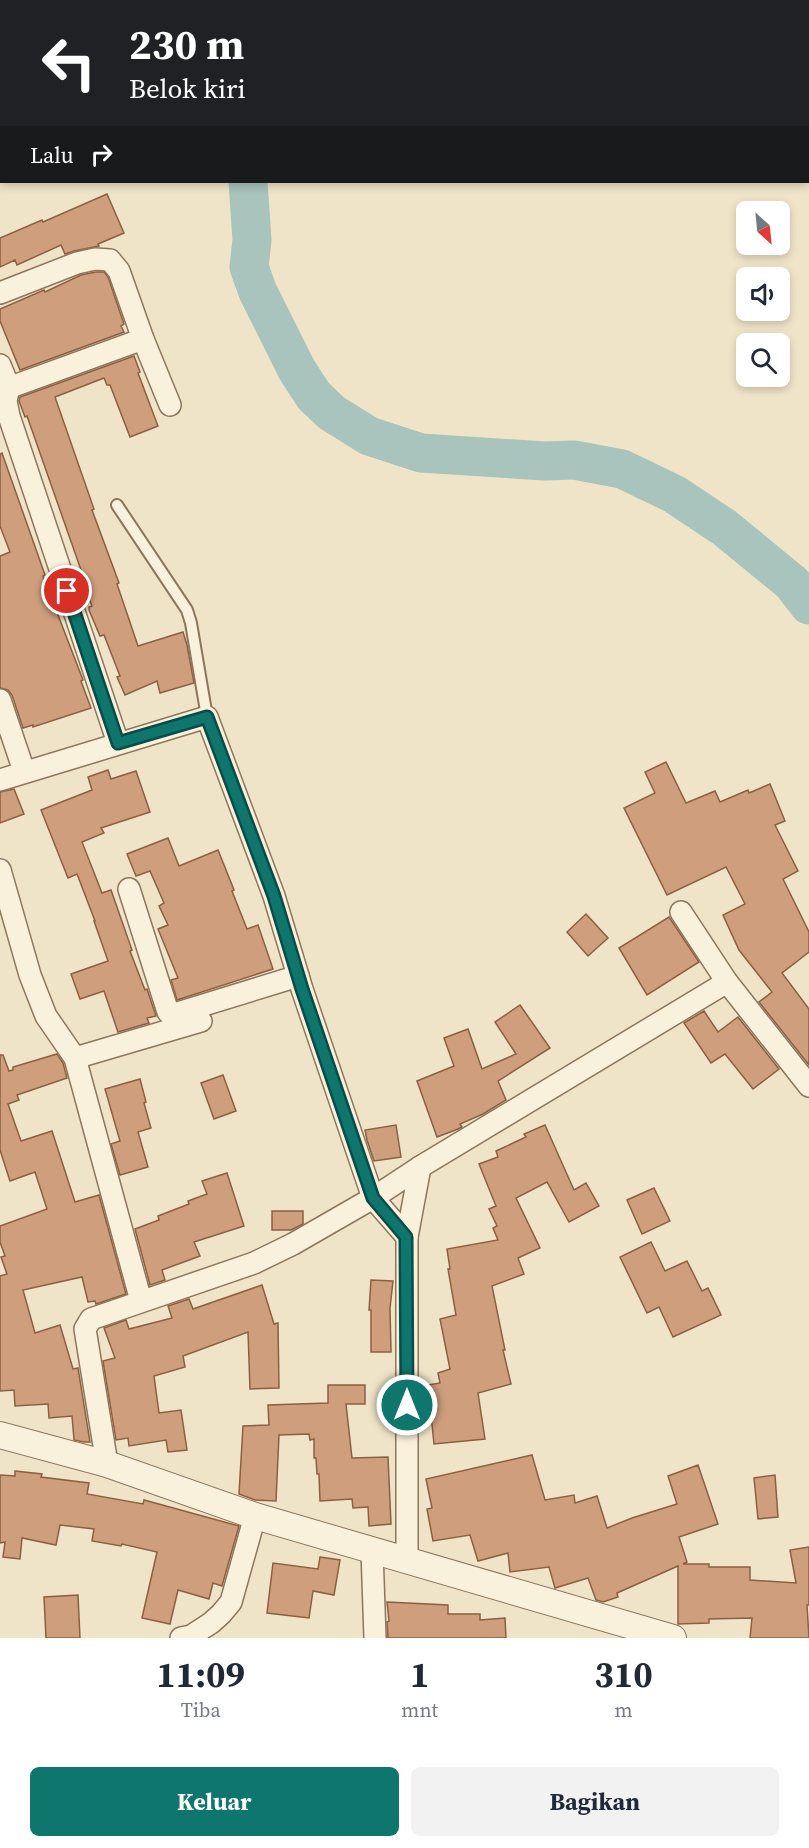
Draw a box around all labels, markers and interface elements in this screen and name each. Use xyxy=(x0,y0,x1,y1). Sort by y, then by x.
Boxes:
text: 230 m xyxy=(129,15,244,73)
icon: left xyxy=(30,24,108,102)
text: Belok kiri xyxy=(129,70,245,107)
icon: right xyxy=(85,138,118,171)
text: Lalu xyxy=(30,140,73,170)
north arrow xyxy=(736,201,790,255)
map controls xyxy=(736,201,790,387)
button: sound xyxy=(736,267,790,321)
button: search xyxy=(736,333,790,387)
pin xyxy=(41,565,92,616)
icon: arrive xyxy=(50,574,83,607)
position arrow xyxy=(375,1373,439,1437)
text: 11:09 xyxy=(156,1650,245,1699)
text: 1 xyxy=(410,1650,429,1699)
text: 310 xyxy=(594,1650,653,1699)
text: Tiba xyxy=(181,1696,221,1724)
text: mnt xyxy=(401,1696,438,1724)
text: m xyxy=(614,1696,632,1724)
button: Keluar xyxy=(30,1767,399,1836)
button: Bagikan xyxy=(411,1767,779,1836)

